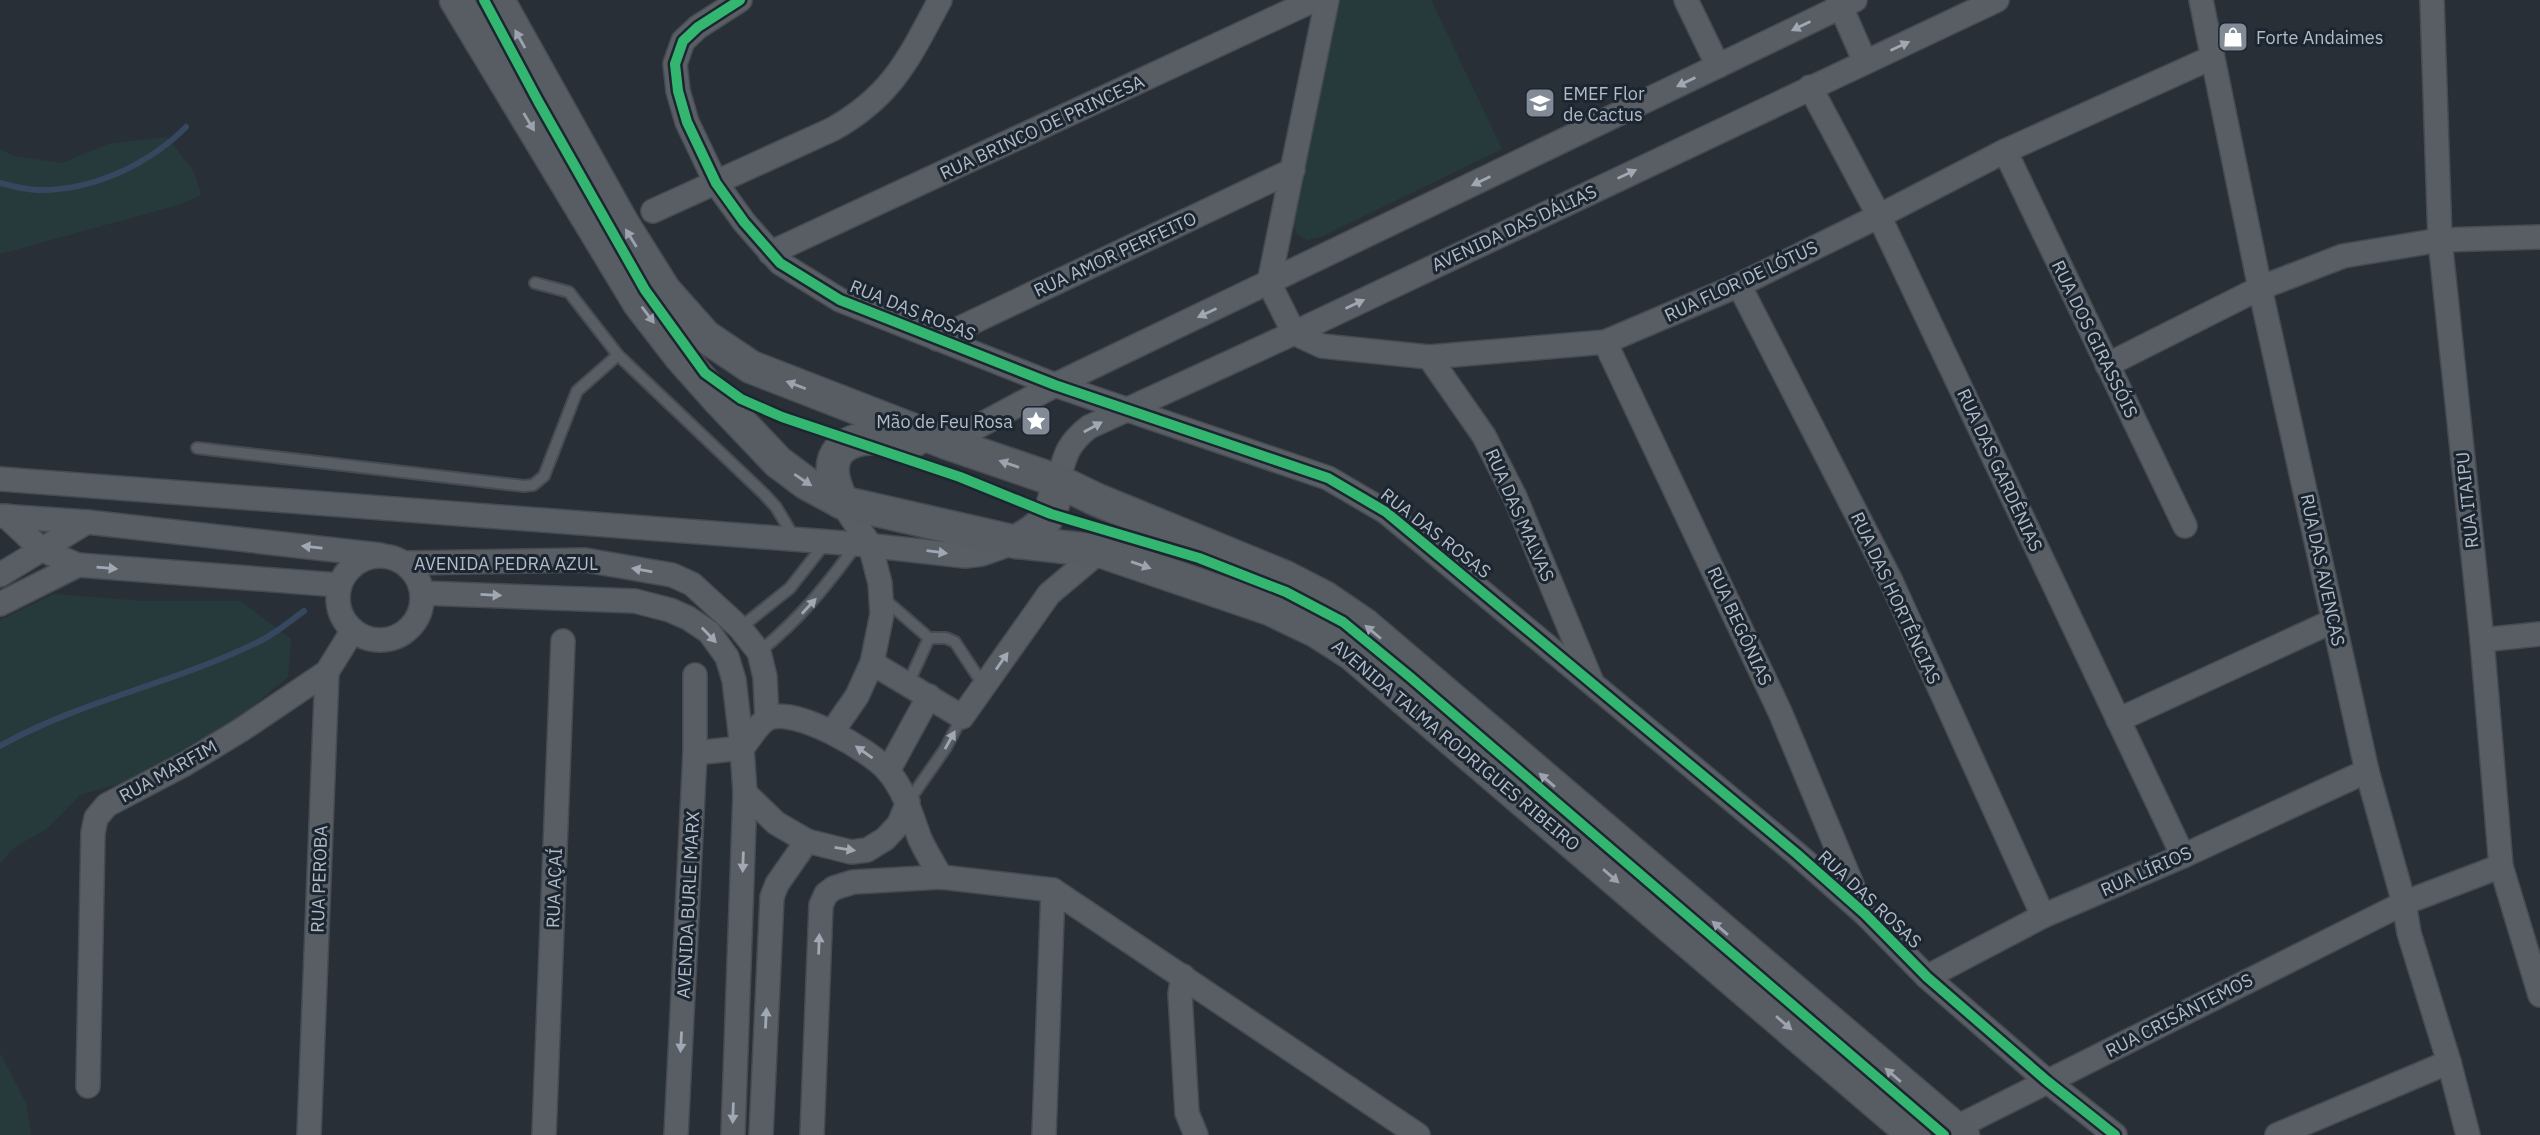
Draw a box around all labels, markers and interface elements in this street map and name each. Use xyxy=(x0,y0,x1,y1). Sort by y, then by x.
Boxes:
one-way arrow xyxy=(1791,20,1811,32)
shop icon: Forte Andaimes xyxy=(2216,20,2250,54)
place label: Forte Andaimes xyxy=(2256,26,2383,49)
one-way arrow xyxy=(514,30,526,49)
one-way arrow xyxy=(1890,40,1910,51)
street label: RUA BRINCO DE PRINCESA xyxy=(936,69,1148,185)
one-way arrow xyxy=(1676,76,1696,87)
place label: EMEF Flor de Cactus xyxy=(1563,82,1645,126)
school or university icon: EMEF Flor de Cactus xyxy=(1523,86,1557,120)
one-way arrow xyxy=(523,112,535,131)
one-way arrow xyxy=(1617,168,1637,180)
one-way arrow xyxy=(1471,175,1491,186)
street label: AVENIDA DAS DÁLIAS xyxy=(1428,180,1600,276)
street label: RUA AMOR PERFEITO xyxy=(1030,206,1200,302)
one-way arrow xyxy=(625,228,638,247)
street label: RUA FLOR DE LÓTUS xyxy=(1661,235,1821,327)
street label: RUA DOS GIRASSÓIS xyxy=(2047,256,2143,422)
street label: RUA DAS ROSAS xyxy=(847,274,979,346)
one-way arrow xyxy=(1345,298,1365,309)
one-way arrow xyxy=(641,306,655,324)
one-way arrow xyxy=(1197,307,1217,318)
one-way arrow xyxy=(786,379,807,390)
street label: RUA DAS GARDÊNIAS xyxy=(1952,385,2048,555)
place icon: Mão de Feu Rosa xyxy=(1019,404,1053,438)
place label: Mão de Feu Rosa xyxy=(876,410,1013,433)
one-way arrow xyxy=(1083,421,1103,433)
street label: RUA DAS MALVAS xyxy=(1480,445,1560,585)
street label: RUA ITAIPU xyxy=(2450,451,2484,549)
one-way arrow xyxy=(999,458,1020,469)
one-way arrow xyxy=(794,474,813,487)
street label: RUA DAS ROSAS xyxy=(1376,483,1496,583)
street label: RUA DAS AVENCAS xyxy=(2296,492,2350,648)
street label: RUA DAS HORTÊNCIAS xyxy=(1846,508,1946,688)
one-way arrow xyxy=(301,542,323,553)
one-way arrow xyxy=(926,547,948,558)
street label: AVENIDA PEDRA AZUL xyxy=(414,552,598,575)
one-way arrow xyxy=(1131,560,1152,571)
one-way arrow xyxy=(96,563,118,574)
street label: RUA BEGÔNIAS xyxy=(1702,563,1778,689)
one-way arrow xyxy=(631,564,653,575)
one-way arrow xyxy=(480,589,502,600)
one-way arrow xyxy=(801,598,817,615)
one-way arrow xyxy=(1365,625,1382,640)
one-way arrow xyxy=(700,626,716,643)
street label: AVENIDA TALMA RODRIGUES RIBEIRO xyxy=(1327,634,1585,856)
one-way arrow xyxy=(995,652,1009,670)
one-way arrow xyxy=(944,730,956,750)
street label: RUA MARFIM xyxy=(115,735,221,807)
one-way arrow xyxy=(855,745,873,759)
one-way arrow xyxy=(1538,773,1555,788)
street label: AVENIDA BURLE MARX xyxy=(672,811,704,999)
street label: RUA PEROBA xyxy=(306,824,332,933)
street label: RUA LÍRIOS xyxy=(2097,841,2195,901)
one-way arrow xyxy=(834,844,856,855)
street label: RUA DAS ROSAS xyxy=(1813,845,1927,953)
street label: RUA AÇAÍ xyxy=(541,847,567,929)
one-way arrow xyxy=(737,851,748,873)
one-way arrow xyxy=(1602,868,1620,883)
one-way arrow xyxy=(1711,920,1729,935)
one-way arrow xyxy=(814,933,825,955)
street label: RUA CRISÂNTEMOS xyxy=(2101,968,2257,1062)
one-way arrow xyxy=(761,1007,772,1029)
one-way arrow xyxy=(1775,1015,1793,1031)
one-way arrow xyxy=(675,1031,686,1053)
one-way arrow xyxy=(1884,1068,1901,1083)
one-way arrow xyxy=(728,1103,739,1125)

